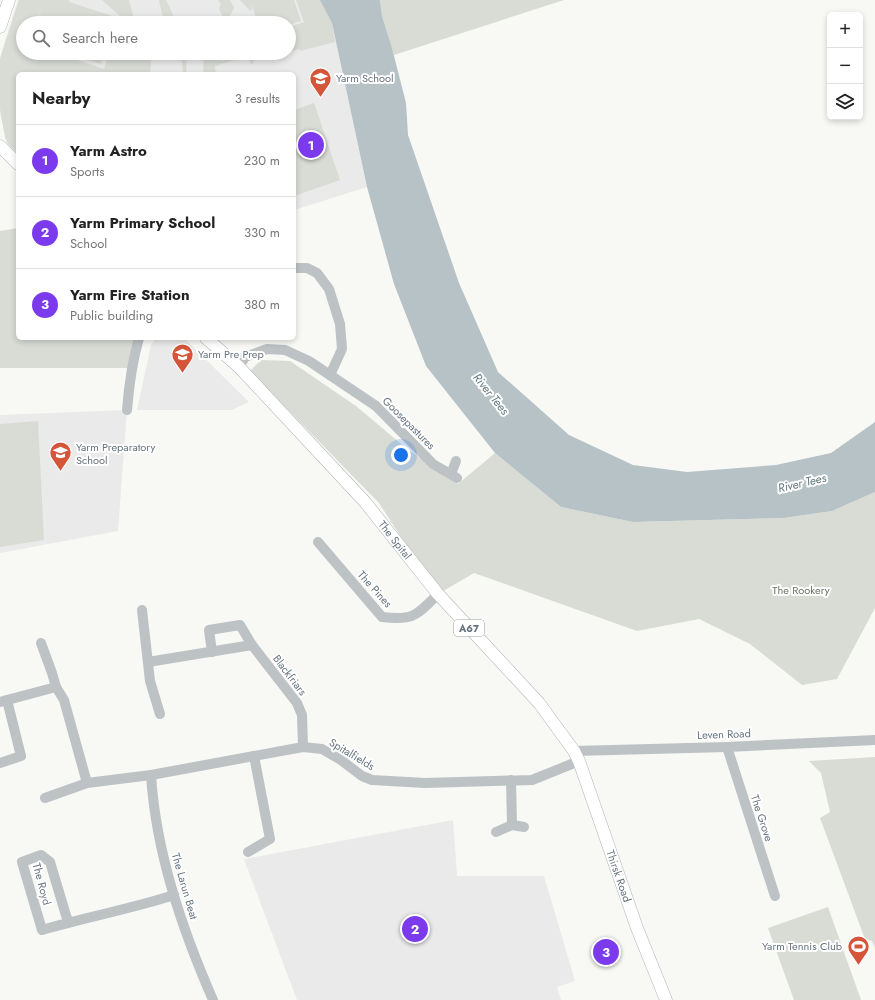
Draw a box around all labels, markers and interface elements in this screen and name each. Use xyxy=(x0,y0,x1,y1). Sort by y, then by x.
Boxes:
map controls xyxy=(827,12,863,120)
button: + xyxy=(827,12,863,48)
search box xyxy=(16,16,296,60)
icon: search xyxy=(30,27,52,49)
text: Search here xyxy=(62,27,138,49)
button: − xyxy=(827,48,863,84)
school or university icon: Yarm School xyxy=(308,65,334,98)
place label: Yarm School xyxy=(336,70,394,86)
button: layers xyxy=(827,84,863,120)
text: Nearby xyxy=(32,86,90,110)
text: 3 results xyxy=(235,89,280,108)
pin: 1 xyxy=(298,130,324,160)
text: Yarm Astro xyxy=(70,140,147,162)
text: 1 xyxy=(42,151,48,170)
text: 230 m xyxy=(244,151,280,170)
text: Sports xyxy=(70,162,104,181)
text: Yarm Primary School xyxy=(70,212,215,234)
text: 2 xyxy=(41,223,49,242)
text: 330 m xyxy=(244,223,280,242)
text: School xyxy=(70,234,107,253)
text: Yarm Fire Station xyxy=(70,284,190,306)
text: 3 xyxy=(41,295,49,314)
text: 380 m xyxy=(244,295,280,314)
text: Public building xyxy=(70,306,153,325)
school or university icon: Yarm Pre Prep xyxy=(169,341,195,374)
place label: Yarm Pre Prep xyxy=(198,346,264,362)
water label: River Tees xyxy=(469,369,514,419)
street label: Goosepastures xyxy=(379,393,439,453)
place label: Yarm Preparatory School xyxy=(76,439,155,468)
school or university icon: Yarm Preparatory School xyxy=(48,440,74,473)
your location xyxy=(391,445,411,465)
water label: River Tees xyxy=(776,469,828,497)
street label: The Spital xyxy=(375,517,416,563)
street label: The Pines xyxy=(354,567,396,611)
park label: The Rookery xyxy=(772,582,830,598)
road number: A67 xyxy=(454,620,484,636)
street label: Blackfriars xyxy=(269,651,311,699)
street label: Leven Road xyxy=(697,725,751,743)
street label: Spitalfields xyxy=(326,734,378,774)
street label: The Grove xyxy=(747,793,777,844)
street label: Thirsk Road xyxy=(603,848,635,904)
street label: The Larun Beat xyxy=(168,851,202,921)
street label: The Royd xyxy=(29,861,55,907)
pin: 2 xyxy=(402,914,428,944)
sports icon: Yarm Tennis Club xyxy=(845,933,871,966)
pin: 3 xyxy=(593,937,619,967)
place label: Yarm Tennis Club xyxy=(762,938,842,954)

